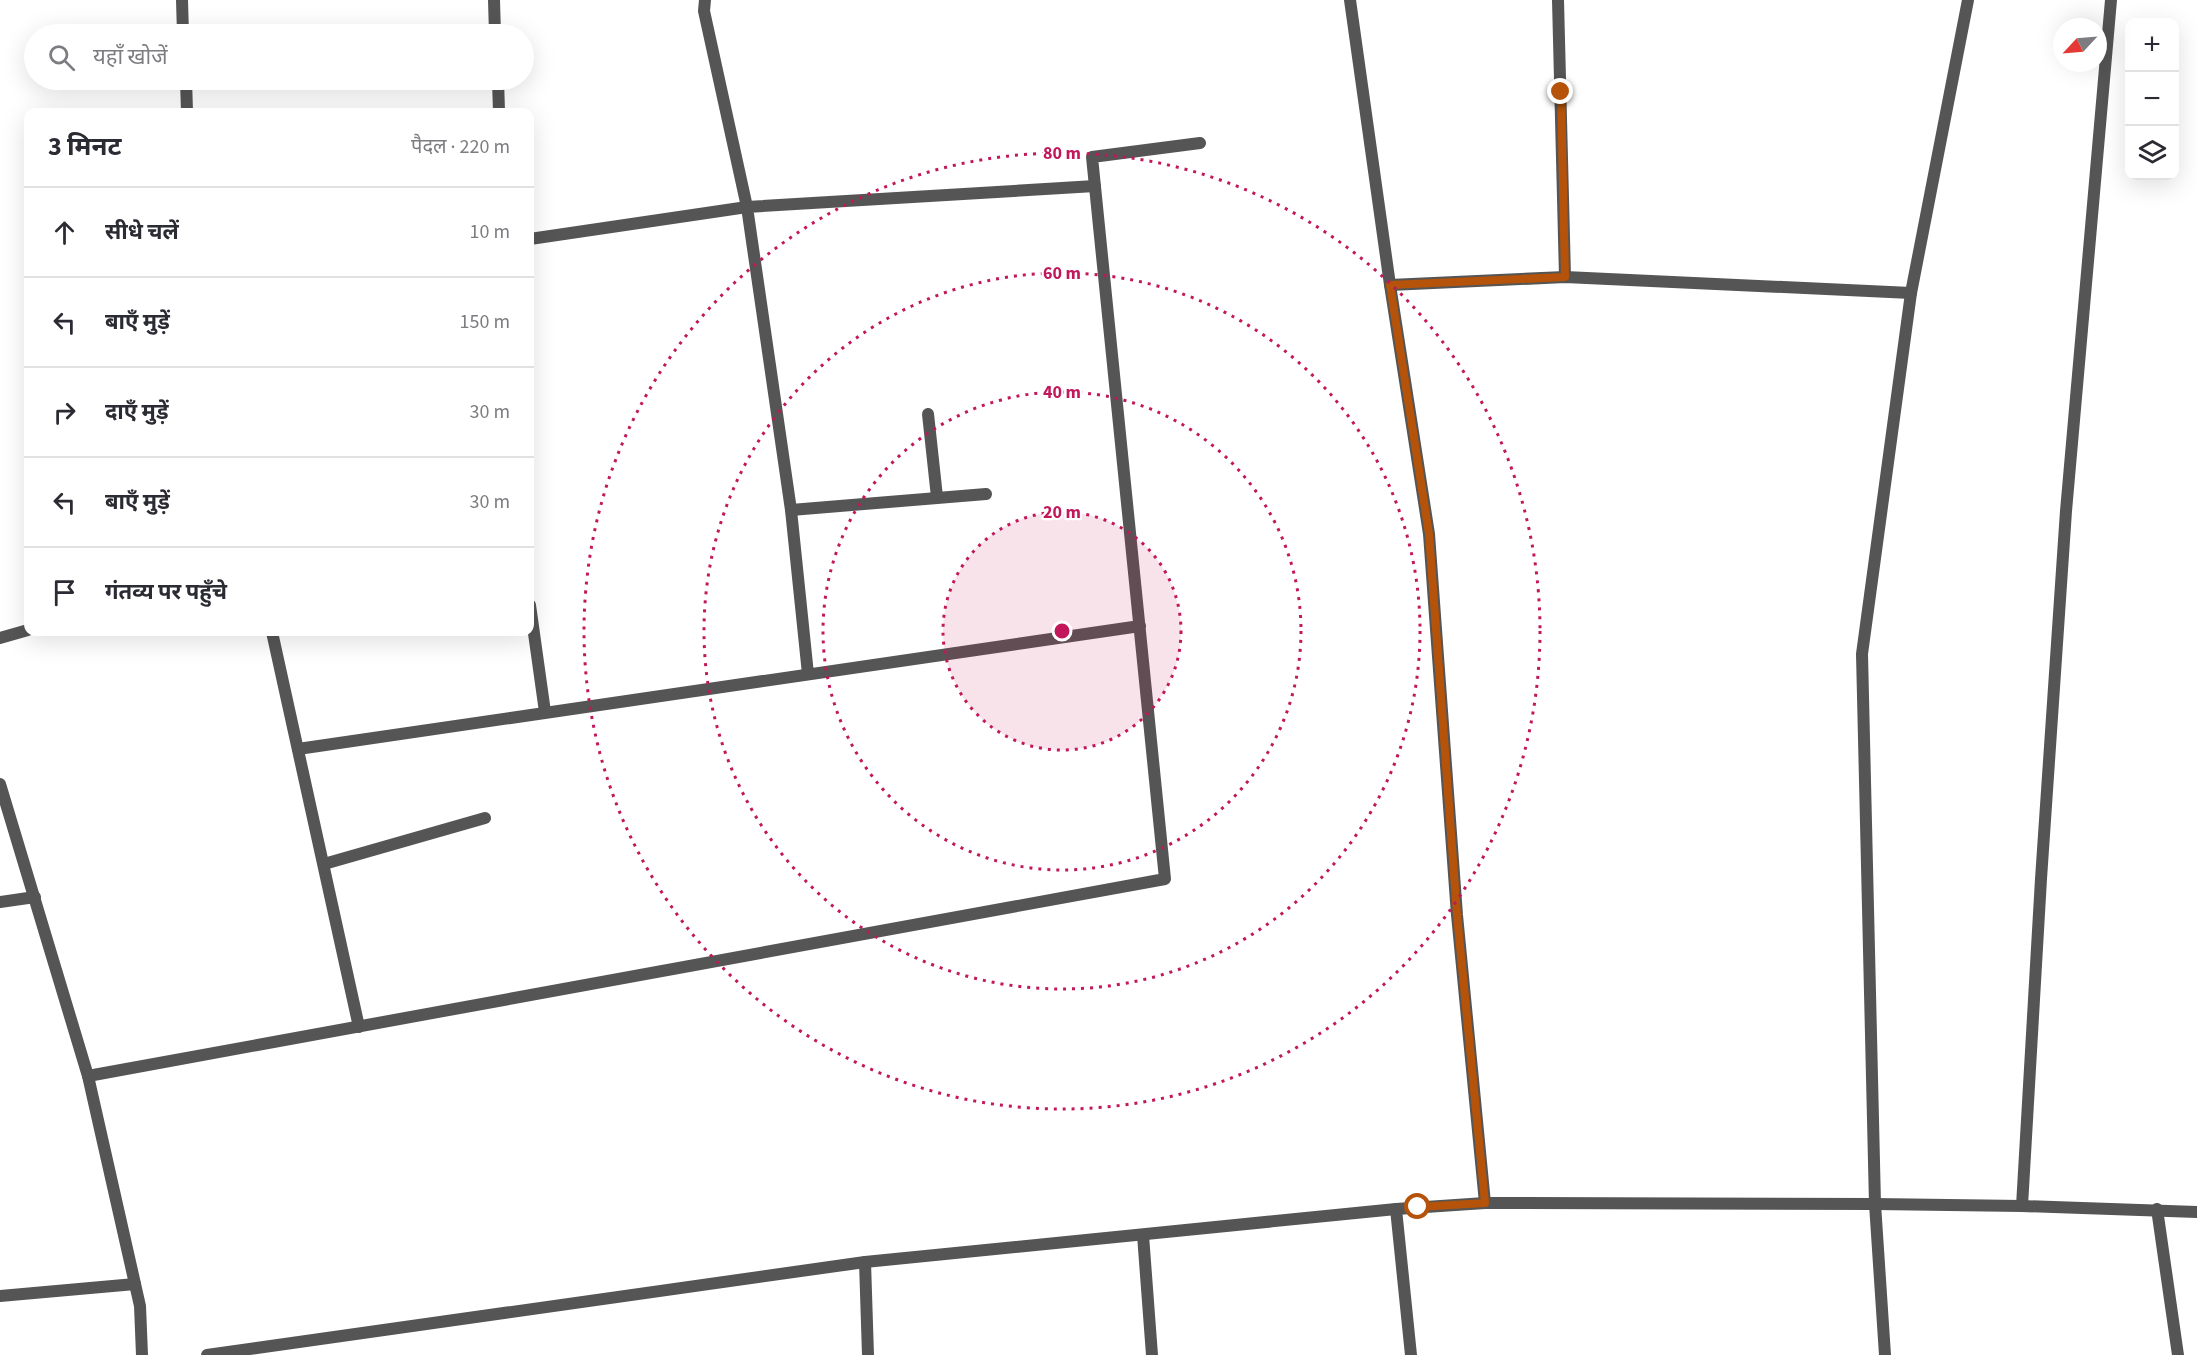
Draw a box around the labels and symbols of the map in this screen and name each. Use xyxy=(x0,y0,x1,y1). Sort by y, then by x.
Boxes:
north arrow xyxy=(2053,18,2107,72)
route end xyxy=(1547,78,1573,104)
text: 80 m xyxy=(1043,141,1081,166)
text: 60 m xyxy=(1043,261,1081,286)
text: 40 m xyxy=(1043,380,1081,405)
text: 20 m xyxy=(1043,500,1081,525)
centre of rings xyxy=(1052,621,1072,641)
route start xyxy=(1404,1193,1430,1219)

